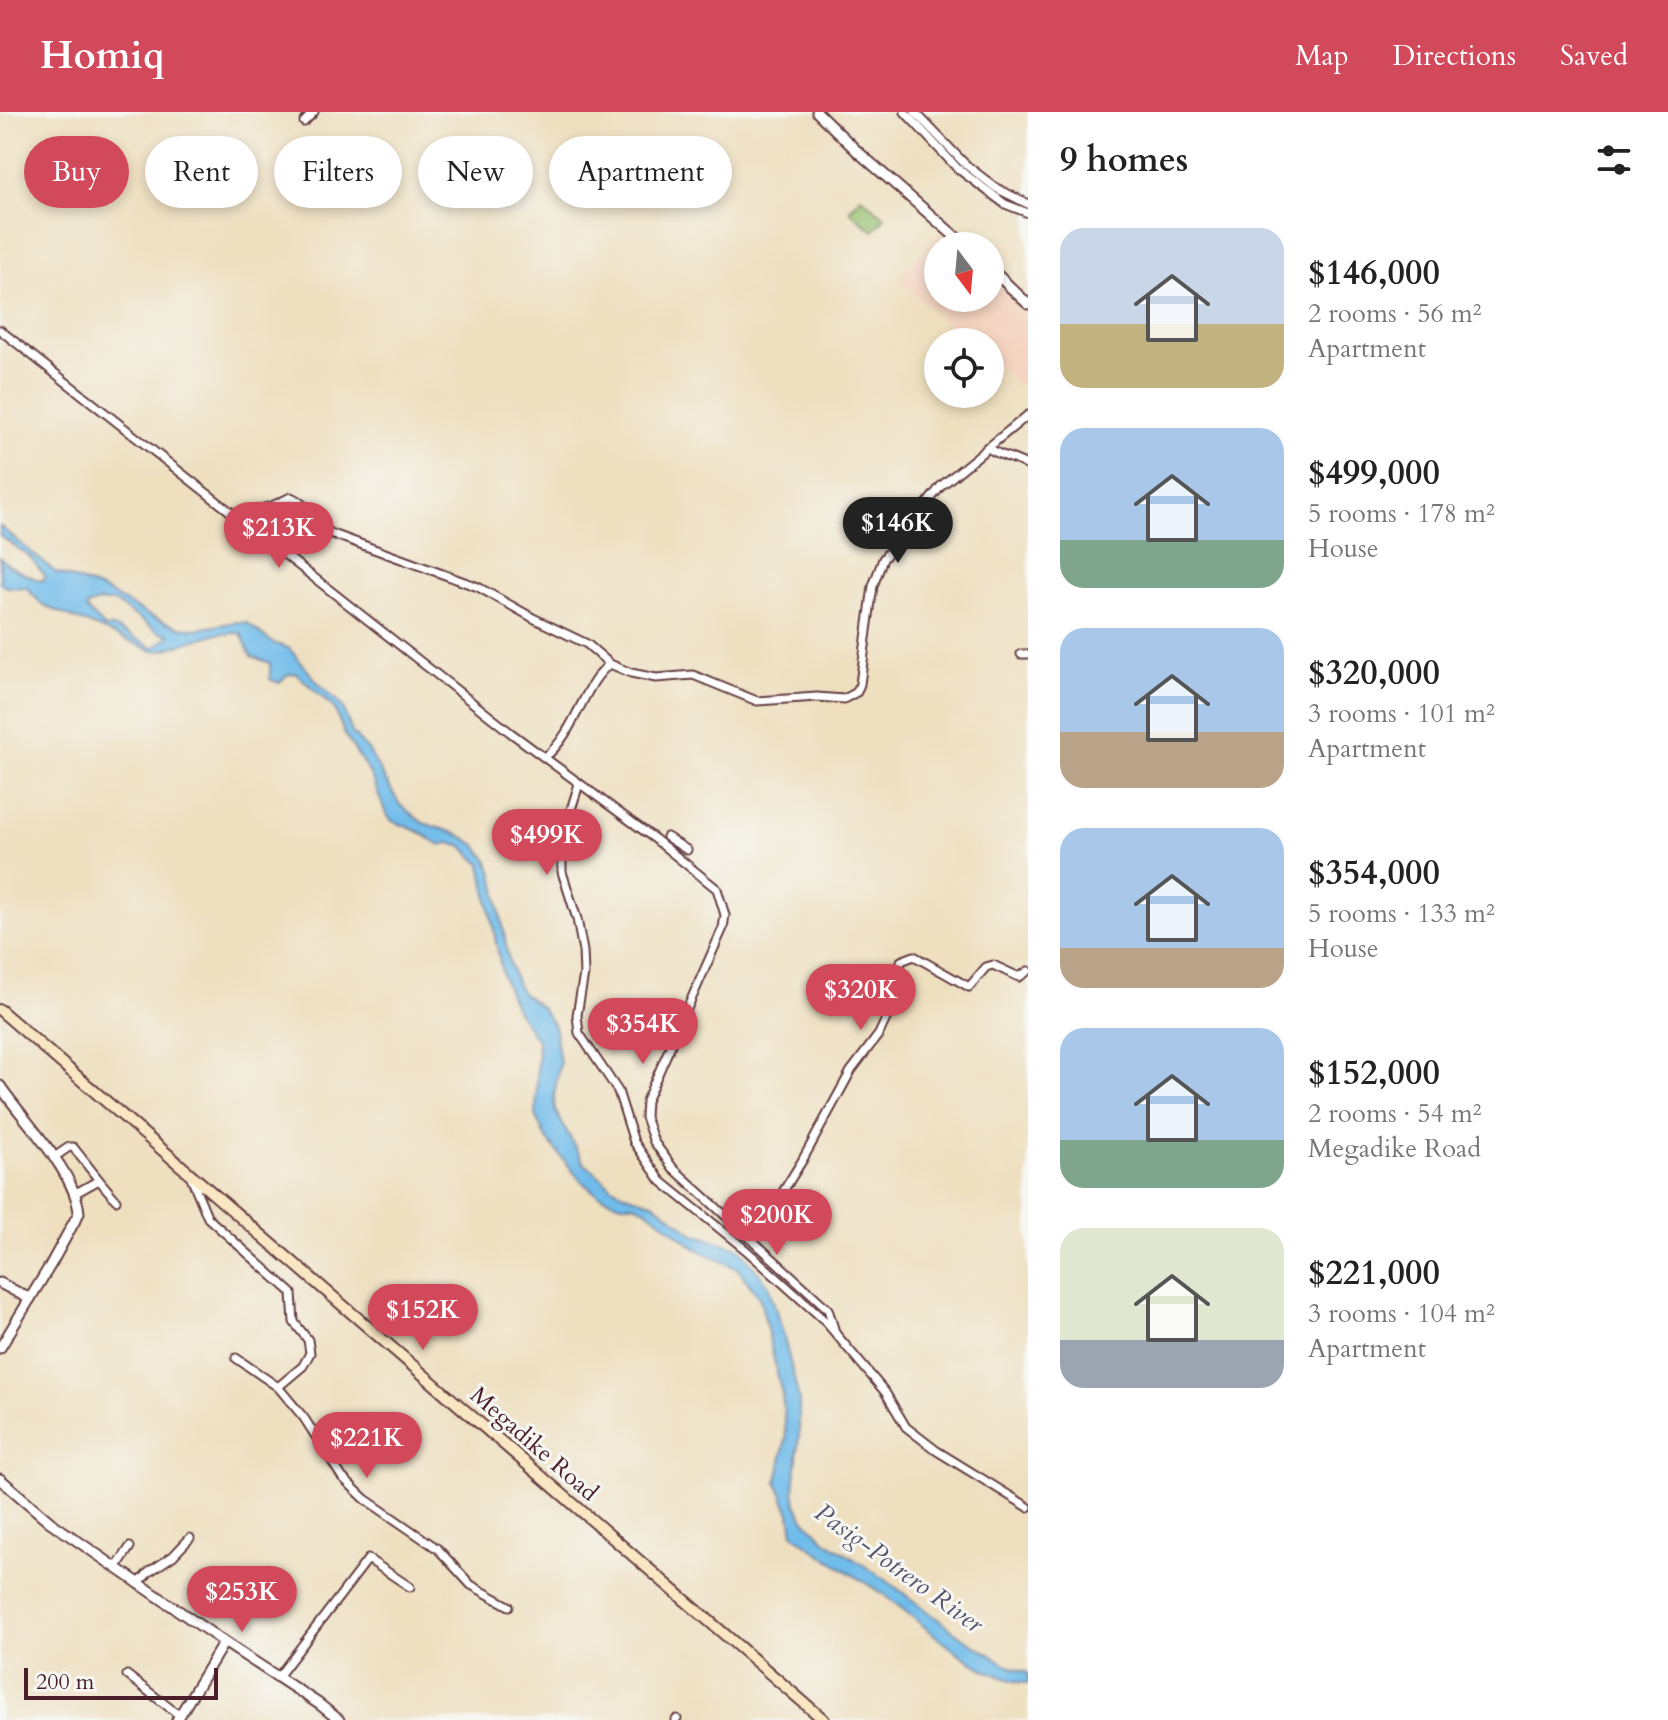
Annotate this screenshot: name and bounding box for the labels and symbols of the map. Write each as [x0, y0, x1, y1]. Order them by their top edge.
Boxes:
north arrow [924, 232, 1004, 312]
pin: $146K [842, 497, 954, 565]
pin: $213K [223, 502, 335, 570]
pin: $499K [491, 809, 603, 877]
pin: $320K [805, 964, 917, 1032]
pin: $354K [587, 998, 699, 1066]
pin: $200K [721, 1189, 833, 1257]
pin: $152K [367, 1284, 479, 1352]
street label: Megadike Road [463, 1379, 605, 1509]
pin: $221K [311, 1412, 423, 1480]
water label: Pasig-Potrero River [808, 1495, 991, 1642]
pin: $253K [186, 1566, 298, 1634]
scale bar [24, 1664, 218, 1700]

